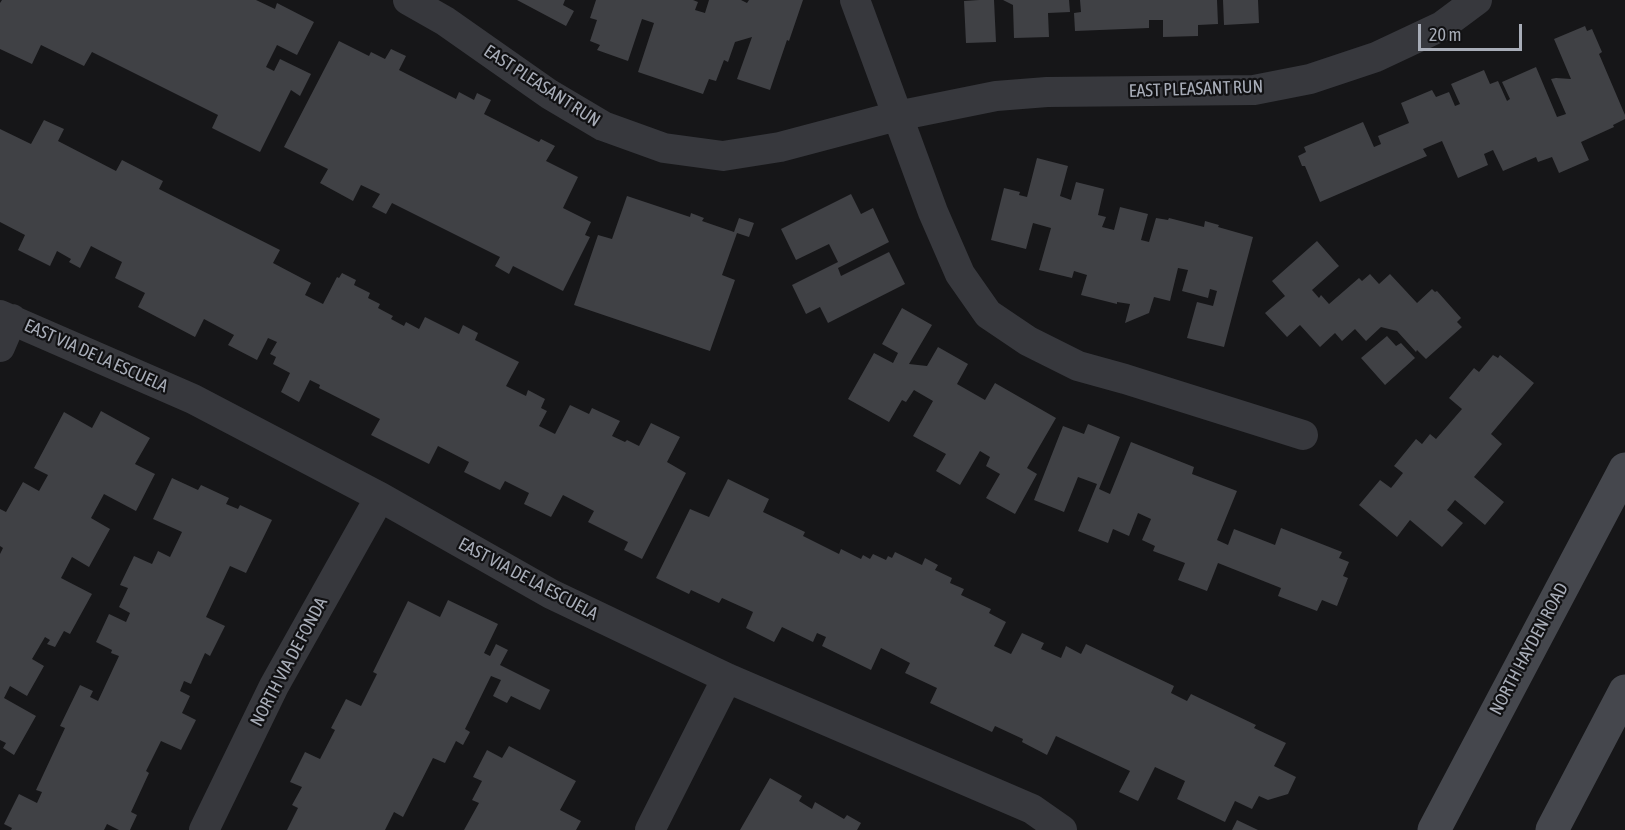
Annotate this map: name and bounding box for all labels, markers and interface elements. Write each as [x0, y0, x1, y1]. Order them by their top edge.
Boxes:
scale bar [1421, 12, 1524, 50]
text: 20 m [1429, 24, 1461, 45]
street label: EAST PLEASANT RUN [480, 40, 604, 132]
street label: EAST PLEASANT RUN [1129, 76, 1263, 102]
street label: EAST VIA DE LA ESCUELA [21, 315, 171, 397]
street label: EAST VIA DE LA ESCUELA [455, 533, 601, 625]
street label: NORTH HAYDEN ROAD [1485, 579, 1573, 719]
street label: NORTH VIA DE FONDA [246, 594, 332, 730]

